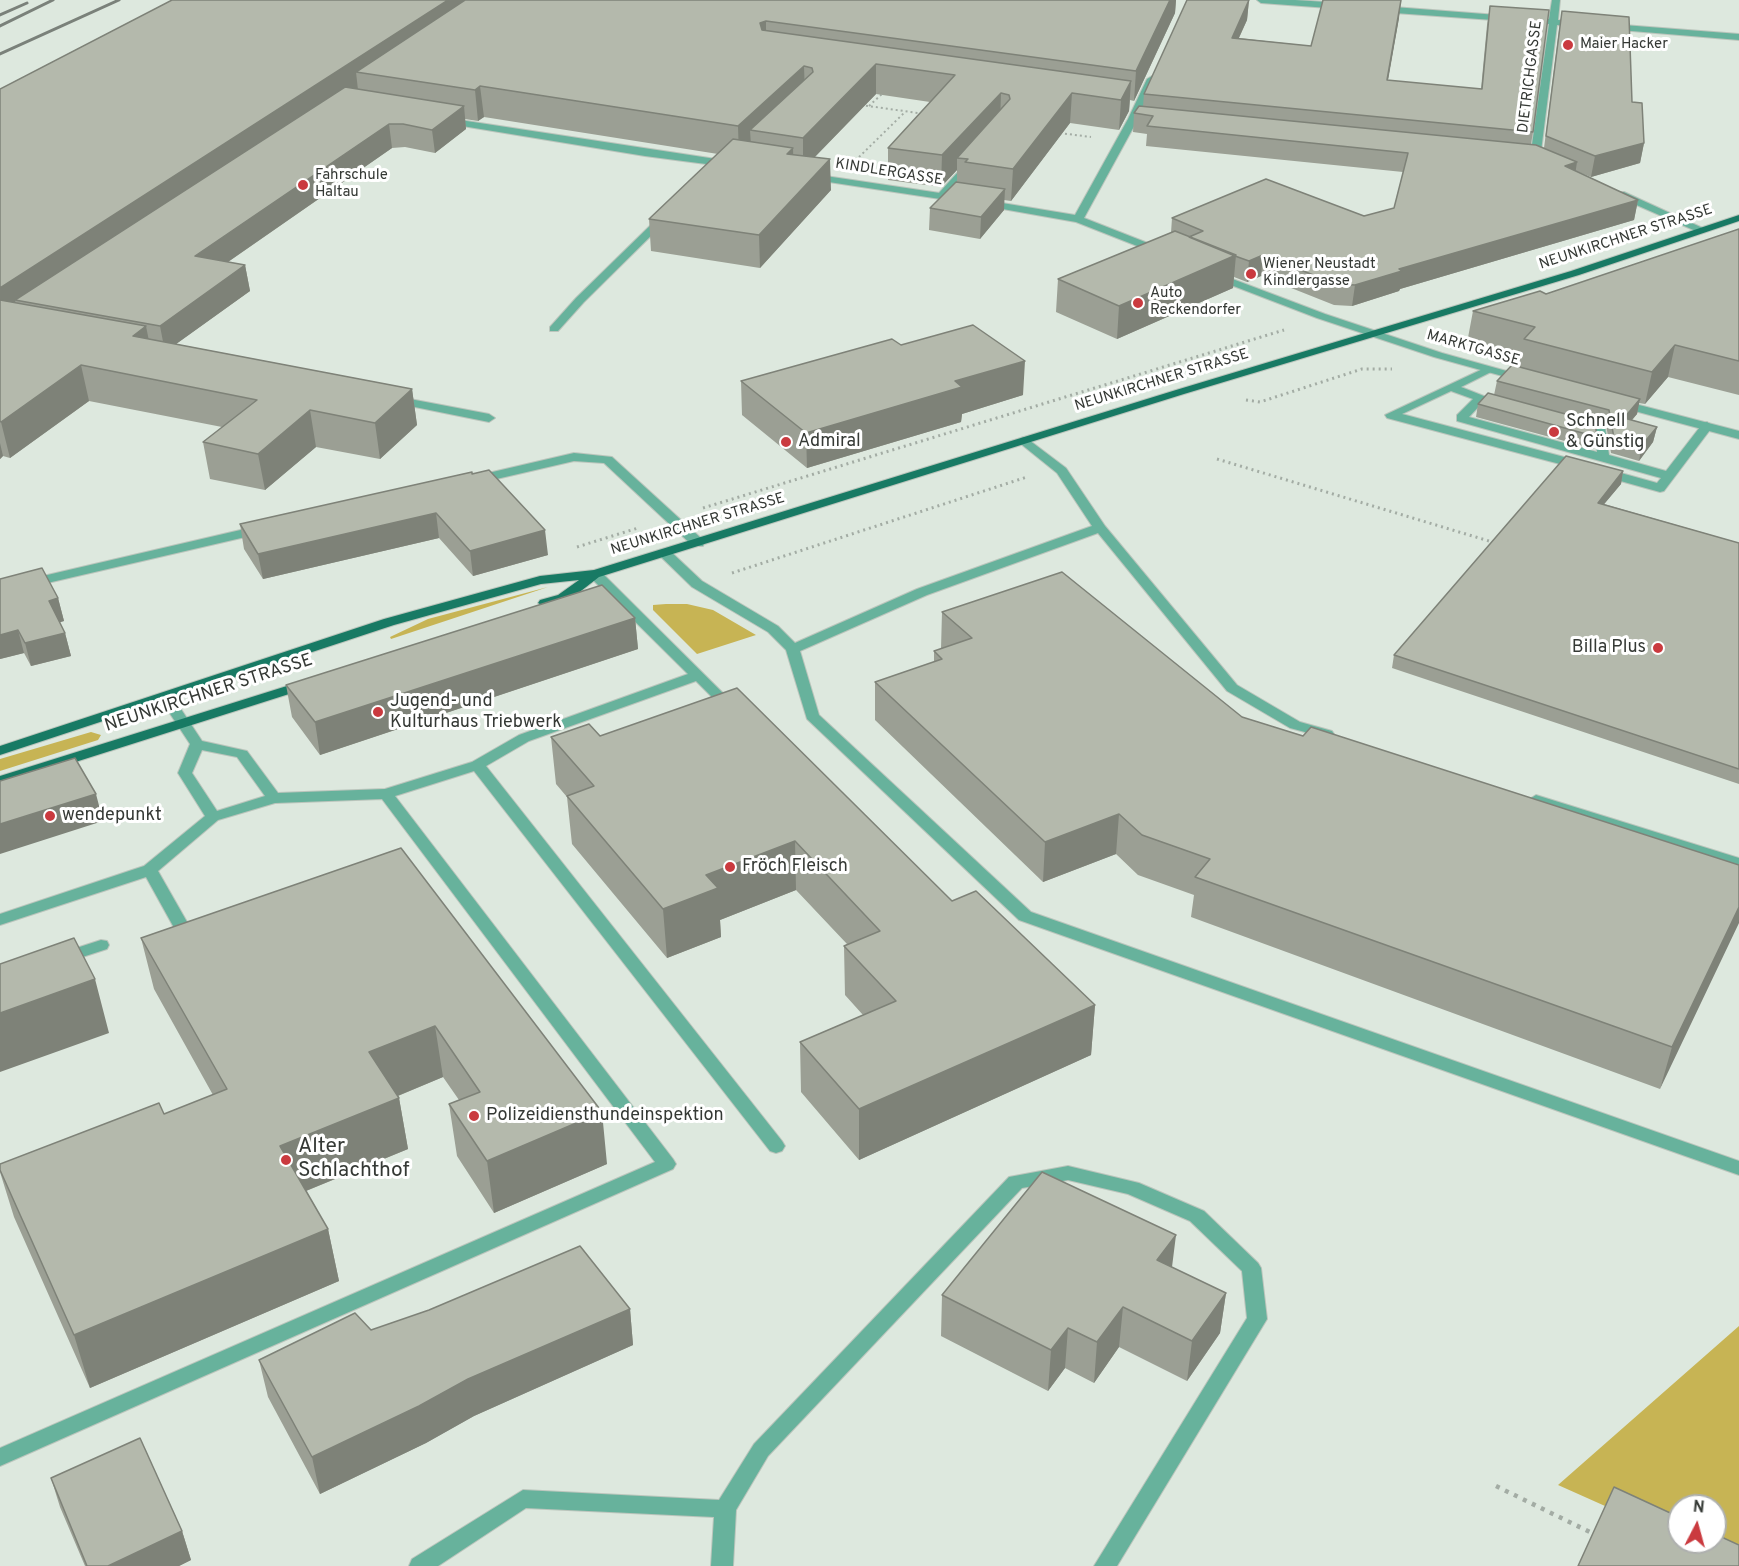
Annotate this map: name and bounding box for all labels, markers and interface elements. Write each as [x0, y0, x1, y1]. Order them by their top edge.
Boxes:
street label: DIETRICHGASSE [1515, 20, 1547, 134]
place label: Maier Hacker [1580, 36, 1668, 54]
marker: Maier Hacker [1561, 38, 1575, 52]
street label: KINDLERGASSE [834, 156, 944, 190]
place label: Fahrschule Haltau [315, 167, 388, 202]
marker: Fahrschule Haltau [296, 178, 310, 192]
street label: NEUNKIRCHNER STRASSE [1537, 201, 1715, 275]
place label: Wiener Neustadt Kindlergasse [1263, 256, 1376, 291]
marker: Wiener Neustadt Kindlergasse [1244, 267, 1258, 281]
place label: Auto Reckendorfer [1150, 285, 1241, 320]
marker: Auto Reckendorfer [1131, 296, 1145, 310]
street label: MARKTGASSE [1424, 327, 1522, 371]
street label: NEUNKIRCHNER STRASSE [1073, 346, 1251, 416]
place label: Schnell & Günstig [1566, 411, 1644, 454]
marker: Schnell & Günstig [1547, 425, 1561, 439]
place label: Admiral [798, 431, 861, 453]
marker: Admiral [779, 435, 793, 449]
street label: NEUNKIRCHNER STRASSE [609, 490, 787, 560]
place label: Billa Plus [1572, 637, 1646, 659]
marker: Billa Plus [1651, 641, 1665, 655]
street label: NEUNKIRCHNER STRASSE [102, 650, 316, 738]
place label: Jugend- und Kulturhaus Triebwerk [390, 691, 562, 734]
marker: Jugend- und Kulturhaus Triebwerk [371, 705, 385, 719]
place label: wendepunkt [62, 805, 162, 827]
marker: wendepunkt [43, 809, 57, 823]
place label: Fröch Fleisch [742, 856, 848, 878]
marker: Fröch Fleisch [723, 860, 737, 874]
place label: Polizeidiensthundeinspektion [486, 1105, 724, 1127]
marker: Polizeidiensthundeinspektion [467, 1109, 481, 1123]
place label: Alter Schlachthof [298, 1135, 410, 1185]
marker: Alter Schlachthof [279, 1153, 293, 1167]
north arrow [1667, 1494, 1727, 1554]
text: N [1692, 1498, 1705, 1519]

